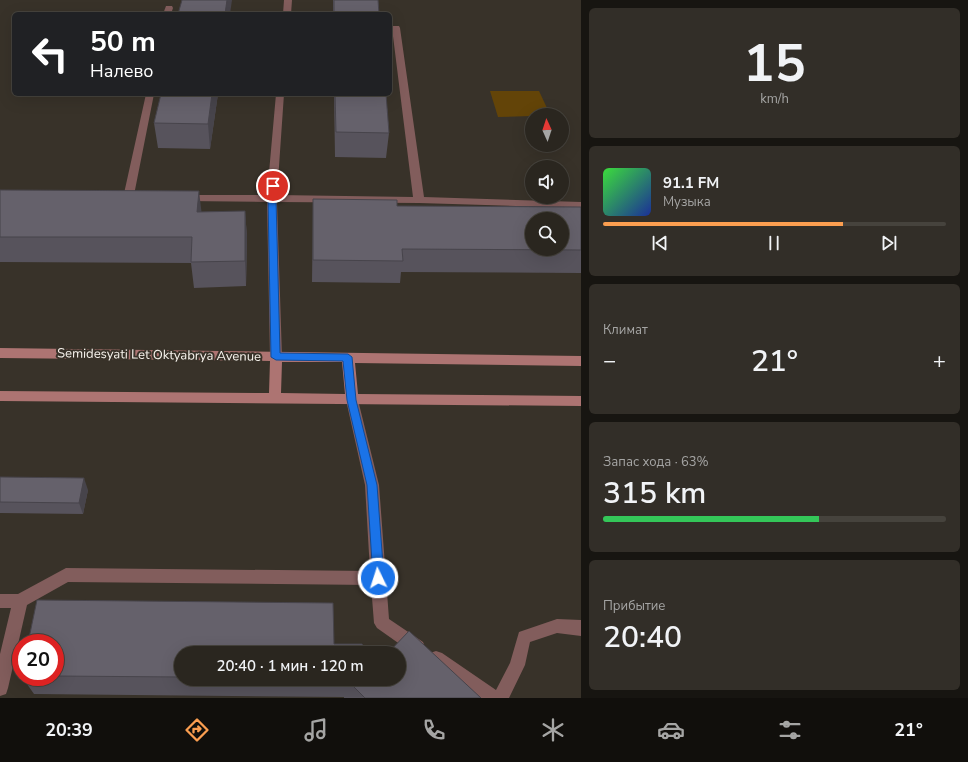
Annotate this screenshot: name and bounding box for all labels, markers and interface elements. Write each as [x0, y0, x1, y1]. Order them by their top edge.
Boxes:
text: 50 m [90, 23, 156, 61]
icon: left [24, 28, 76, 80]
text: 15 [743, 28, 806, 99]
text: Налево [90, 59, 154, 83]
text: km/h [760, 90, 789, 108]
north arrow [525, 108, 569, 152]
map controls [525, 108, 569, 256]
button: sound [525, 160, 569, 204]
pin [256, 169, 290, 203]
text: 91.1 FM [663, 173, 719, 193]
icon: arrive [262, 175, 284, 197]
text: Музыка [663, 193, 711, 211]
button: search [525, 212, 569, 256]
icon: previous [649, 232, 671, 254]
icon: pause [763, 232, 785, 254]
icon: next [878, 232, 900, 254]
text: Климат [603, 321, 648, 339]
text: 21° [751, 341, 798, 382]
street label: Semidesyati Let Oktyabrya Avenue [57, 344, 261, 366]
text: − [603, 346, 616, 376]
text: + [933, 346, 946, 376]
text: Запас хода · 63% [603, 453, 709, 471]
text: 315 km [603, 473, 706, 514]
position arrow [357, 557, 399, 599]
text: Прибытие [603, 597, 665, 615]
text: 20:40 [603, 617, 682, 658]
speed limit sign: 20 [12, 634, 64, 686]
text: 20:40 · 1 мин · 120 m [216, 656, 364, 676]
icon: directions [183, 716, 211, 744]
icon: music [302, 716, 330, 744]
icon: phone [420, 716, 448, 744]
icon: climate [539, 716, 567, 744]
icon: car [657, 716, 685, 744]
icon: filters [776, 716, 804, 744]
text: 20:39 [45, 718, 93, 742]
text: 21° [894, 718, 923, 742]

